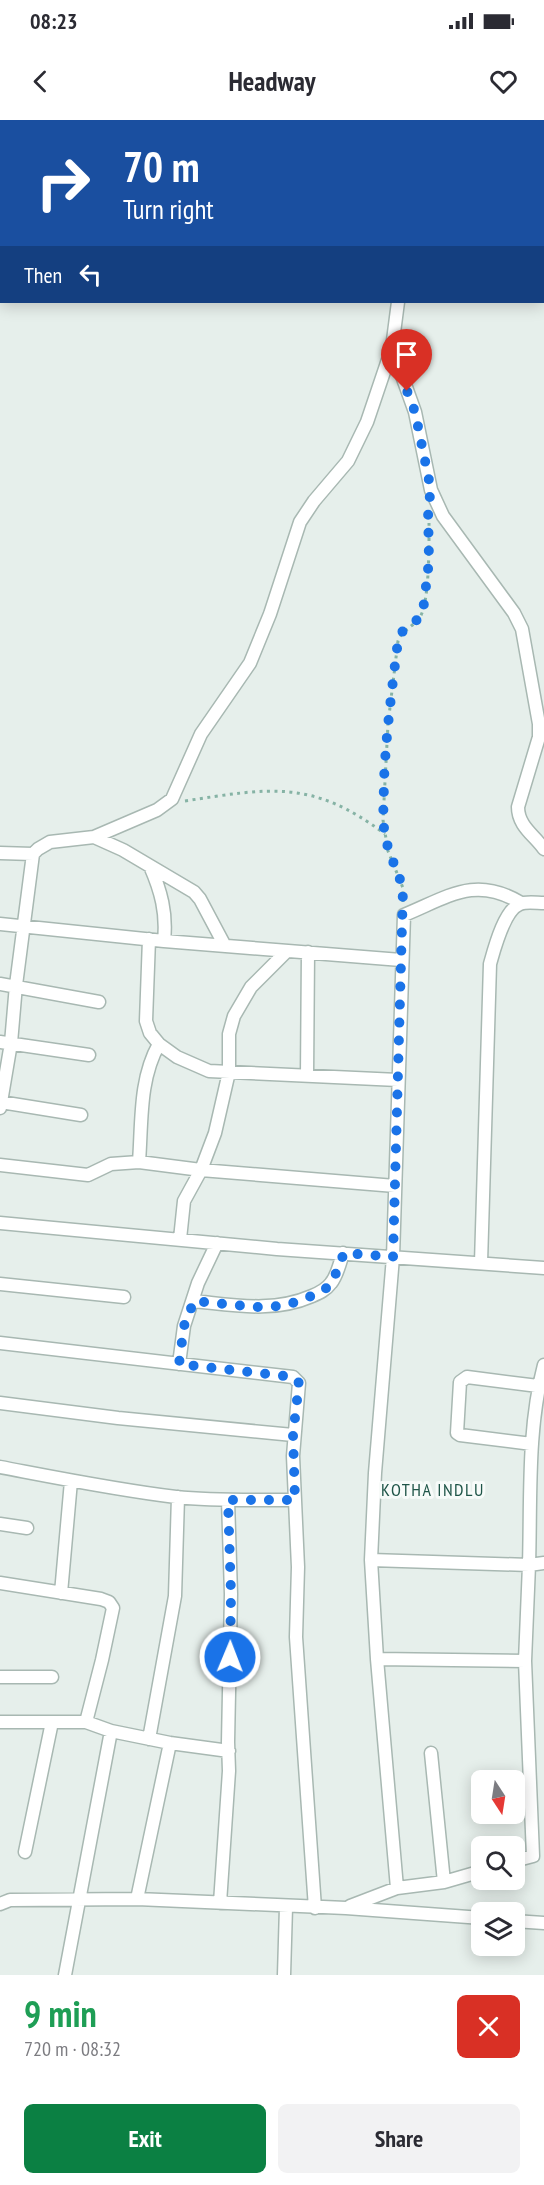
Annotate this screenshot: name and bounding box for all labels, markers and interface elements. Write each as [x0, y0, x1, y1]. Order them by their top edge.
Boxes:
text: 08:23 [30, 7, 78, 35]
text: Headway [228, 64, 316, 98]
icon: back [24, 65, 57, 98]
icon: heart [487, 65, 520, 98]
text: 70 m [123, 139, 200, 194]
icon: right [24, 144, 102, 222]
text: Turn right [123, 192, 214, 226]
icon: left [74, 258, 107, 291]
text: Then [24, 261, 62, 289]
pin [381, 329, 432, 391]
icon: arrive [390, 338, 423, 371]
district label: KOTHA INDLU [381, 1478, 485, 1501]
position arrow [198, 1625, 262, 1689]
north arrow [471, 1770, 525, 1824]
map controls [471, 1770, 525, 1956]
button: search [471, 1836, 525, 1890]
button: layers [471, 1902, 525, 1956]
text: 9 min [24, 1990, 97, 2037]
button: close [457, 1995, 520, 2058]
text: 720 m · 08:32 [24, 2036, 121, 2062]
button: Exit [24, 2104, 266, 2173]
button: Share [278, 2104, 520, 2173]

